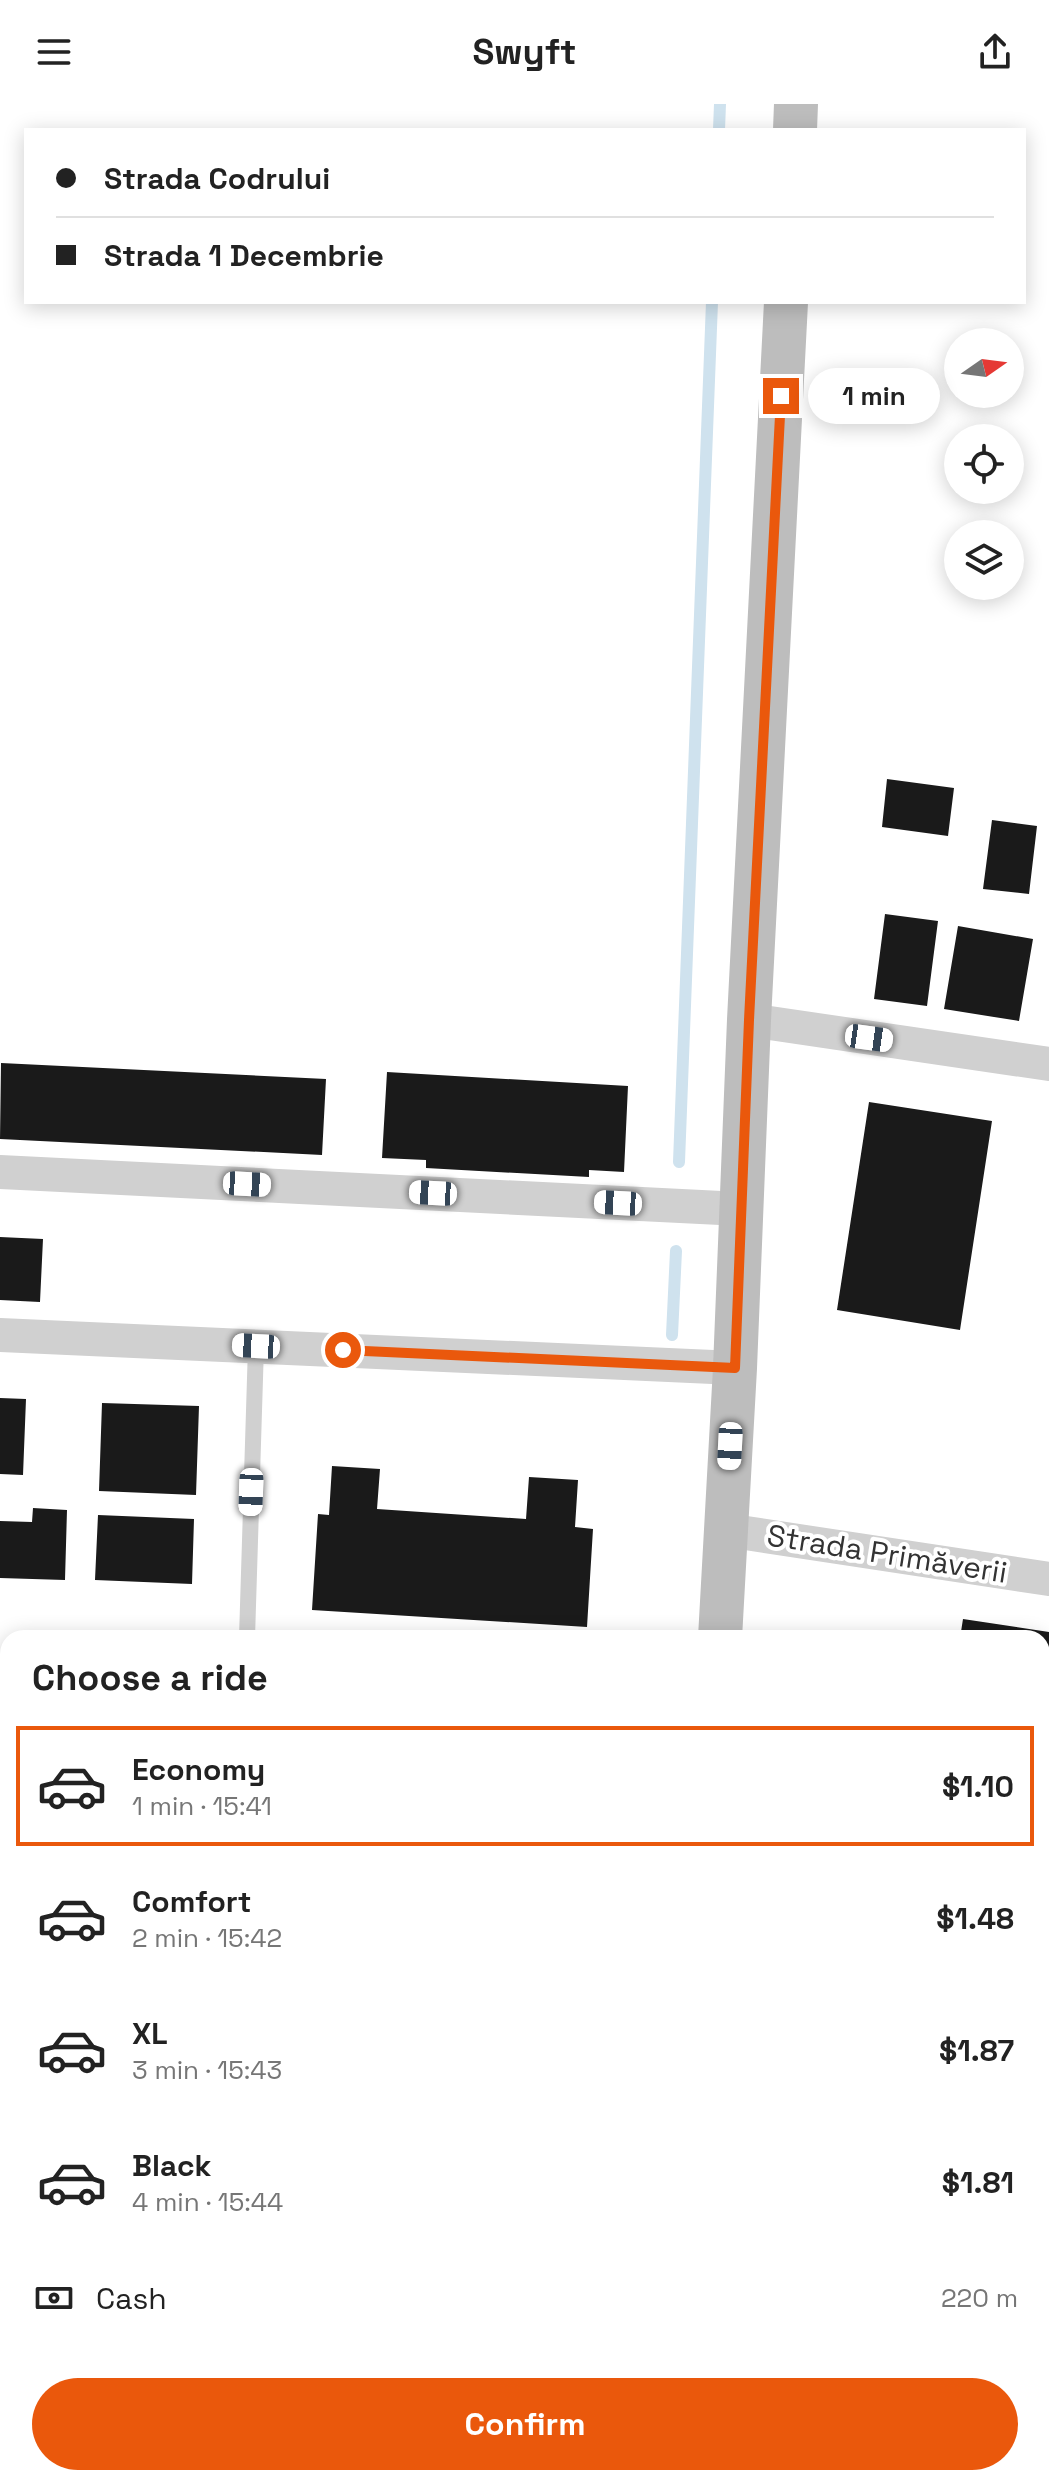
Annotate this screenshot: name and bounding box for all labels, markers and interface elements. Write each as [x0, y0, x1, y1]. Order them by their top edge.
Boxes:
text: Swyft [473, 29, 576, 75]
icon: menu [32, 30, 76, 74]
icon: share [973, 30, 1017, 74]
text: Strada Codrului [104, 159, 330, 198]
text: Strada 1 Decembrie [104, 236, 384, 275]
north arrow [944, 328, 1024, 408]
map controls [944, 328, 1024, 600]
callout: 1 min [809, 368, 941, 424]
route end [763, 378, 799, 414]
text: 1 min [842, 379, 906, 413]
button: locate [944, 424, 1024, 504]
button: layers [944, 520, 1024, 600]
car [844, 1023, 894, 1053]
car [222, 1171, 272, 1197]
car [408, 1180, 458, 1206]
car [593, 1190, 643, 1216]
route start [325, 1332, 361, 1368]
car [231, 1333, 281, 1359]
car [717, 1421, 743, 1471]
car [238, 1468, 264, 1516]
street label: Strada Primăverii [764, 1515, 1010, 1592]
text: Choose a ride [32, 1655, 268, 1701]
icon: car [36, 1750, 108, 1822]
text: Economy [132, 1750, 265, 1789]
text: $1.10 [942, 1767, 1014, 1806]
text: 1 min · 15:41 [132, 1789, 272, 1823]
icon: car [36, 1882, 108, 1954]
text: Comfort [132, 1882, 251, 1921]
text: $1.48 [936, 1899, 1014, 1938]
text: 2 min · 15:42 [132, 1921, 282, 1955]
icon: car [36, 2014, 108, 2086]
text: XL [132, 2014, 168, 2053]
text: $1.87 [939, 2031, 1014, 2070]
text: 3 min · 15:43 [132, 2053, 282, 2087]
icon: car [36, 2146, 108, 2218]
text: Black [132, 2146, 211, 2185]
text: $1.81 [942, 2163, 1014, 2202]
text: 4 min · 15:44 [132, 2185, 283, 2219]
icon: cash [32, 2276, 76, 2320]
text: Cash [96, 2279, 167, 2318]
text: 220 m [941, 2281, 1018, 2315]
button: Confirm [32, 2378, 1018, 2470]

